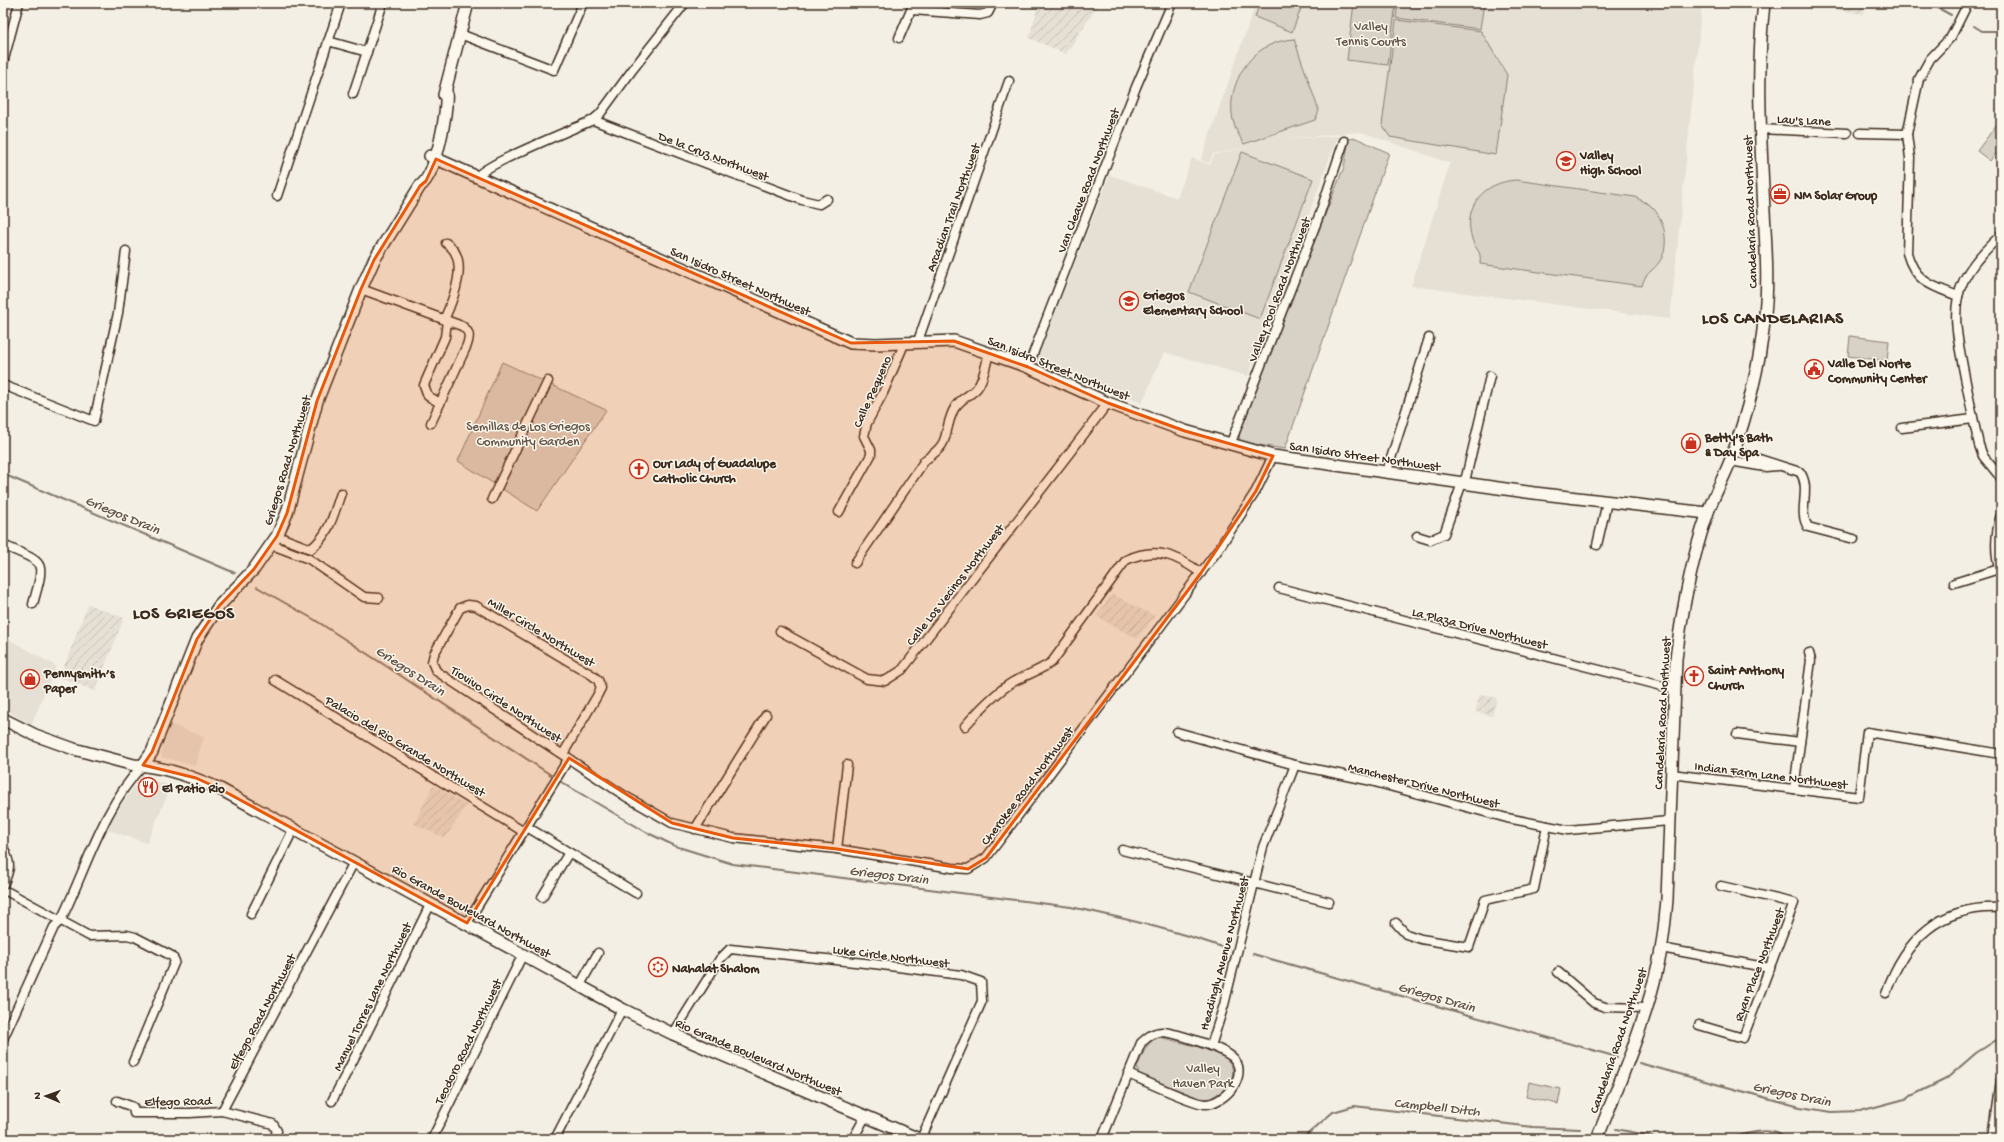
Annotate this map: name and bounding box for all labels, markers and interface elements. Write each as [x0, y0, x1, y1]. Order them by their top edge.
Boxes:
park label: Valley Tennis Courts [1335, 20, 1407, 50]
street label: Van Cleave Road Northwest [1054, 105, 1124, 256]
street label: Lau's Lane [1776, 113, 1832, 130]
street label: De la Cruz Northwest [655, 129, 772, 186]
street label: Candelaria Road Northwest [1741, 133, 1762, 289]
street label: Arcadian Trail Northwest [924, 140, 985, 274]
place label: Valley High School [1579, 149, 1642, 179]
school or university icon: Valley High School [1555, 150, 1577, 172]
office icon: NM Solar Group [1769, 183, 1791, 205]
place label: NM Solar Group [1794, 189, 1878, 205]
street label: Valley Pool Road Northwest [1245, 214, 1315, 365]
street label: San Isidro Street Northwest [667, 245, 814, 321]
place label: Griegos Elementary School [1143, 289, 1243, 319]
school or university icon: Griegos Elementary School [1118, 290, 1140, 312]
district label: LOS CANDELARIAS [1702, 310, 1844, 330]
street label: San Isidro Street Northwest [985, 334, 1133, 405]
street label: Calle Pequeno [851, 353, 896, 430]
place label: Valle Del Norte Community Center [1827, 357, 1928, 387]
public building icon: Valle Del Norte Community Center [1803, 358, 1825, 380]
street label: Griegos Road Northwest [262, 392, 316, 527]
park label: Semillas de Los Griegos Community Garden [466, 420, 591, 450]
place label: Betty's Bath & Day Spa [1704, 431, 1773, 462]
shop icon: Betty's Bath & Day Spa [1680, 432, 1702, 454]
street label: San Isidro Street Northwest [1288, 439, 1443, 476]
place label: Our Lady of Guadalupe Catholic Church [652, 456, 777, 487]
church icon: Our Lady of Guadalupe Catholic Church [628, 458, 650, 480]
water label: Griegos Drain [82, 493, 162, 540]
street label: Calle Los Vecinos Northwest [904, 520, 1009, 649]
street label: Miller Circle Northwest [484, 595, 599, 672]
district label: LOS GRIEGOS [133, 605, 235, 625]
street label: La Plaza Drive Northwest [1410, 605, 1550, 654]
street label: Candelaria Road Northwest [1652, 635, 1675, 790]
water label: Griegos Drain [372, 643, 448, 701]
street label: Tiovivo Circle Northwest [447, 663, 565, 747]
place label: Saint Anthony Church [1707, 664, 1785, 694]
church icon: Saint Anthony Church [1683, 665, 1705, 687]
place label: Pennysmith’s Paper [43, 667, 116, 698]
shop icon: Pennysmith’s Paper [19, 668, 41, 690]
street label: Palacio del Rio Grande Northwest [321, 693, 489, 802]
street label: Cherokee Road Northwest [978, 723, 1079, 849]
street label: Manchester Drive Northwest [1346, 760, 1502, 813]
street label: Indian Farm Lane Northwest [1693, 760, 1850, 794]
restaurant icon: El Patio Rio [137, 776, 159, 798]
place label: El Patio Rio [162, 782, 225, 797]
street label: Rio Grande Boulevard Northwest [389, 862, 554, 963]
water label: Griegos Drain [848, 863, 929, 890]
street label: Headingly Avenue Northwest [1198, 873, 1254, 1032]
street label: Ryan Place Northwest [1732, 905, 1789, 1024]
street label: Manuel Torres Lane Northwest [331, 919, 417, 1074]
street label: Luke Circle Northwest [832, 943, 951, 972]
street label: Elfego Road Northwest [226, 950, 301, 1073]
synagogue icon: Nahalat Shalom [647, 956, 669, 978]
place label: Nahalat Shalom [672, 962, 760, 977]
street label: Candelaria Road Northwest [1587, 964, 1652, 1116]
street label: Teodoro Road Northwest [432, 975, 507, 1108]
water label: Griegos Drain [1396, 979, 1477, 1018]
street label: Rio Grande Boulevard Northwest [673, 1016, 845, 1101]
park label: Valley Haven Park [1172, 1062, 1235, 1092]
north arrow [26, 1076, 66, 1116]
water label: Griegos Drain [1751, 1079, 1832, 1112]
text: N [32, 1092, 44, 1100]
street label: Elfego Road [144, 1094, 213, 1111]
water label: Campbell Ditch [1393, 1096, 1481, 1122]

